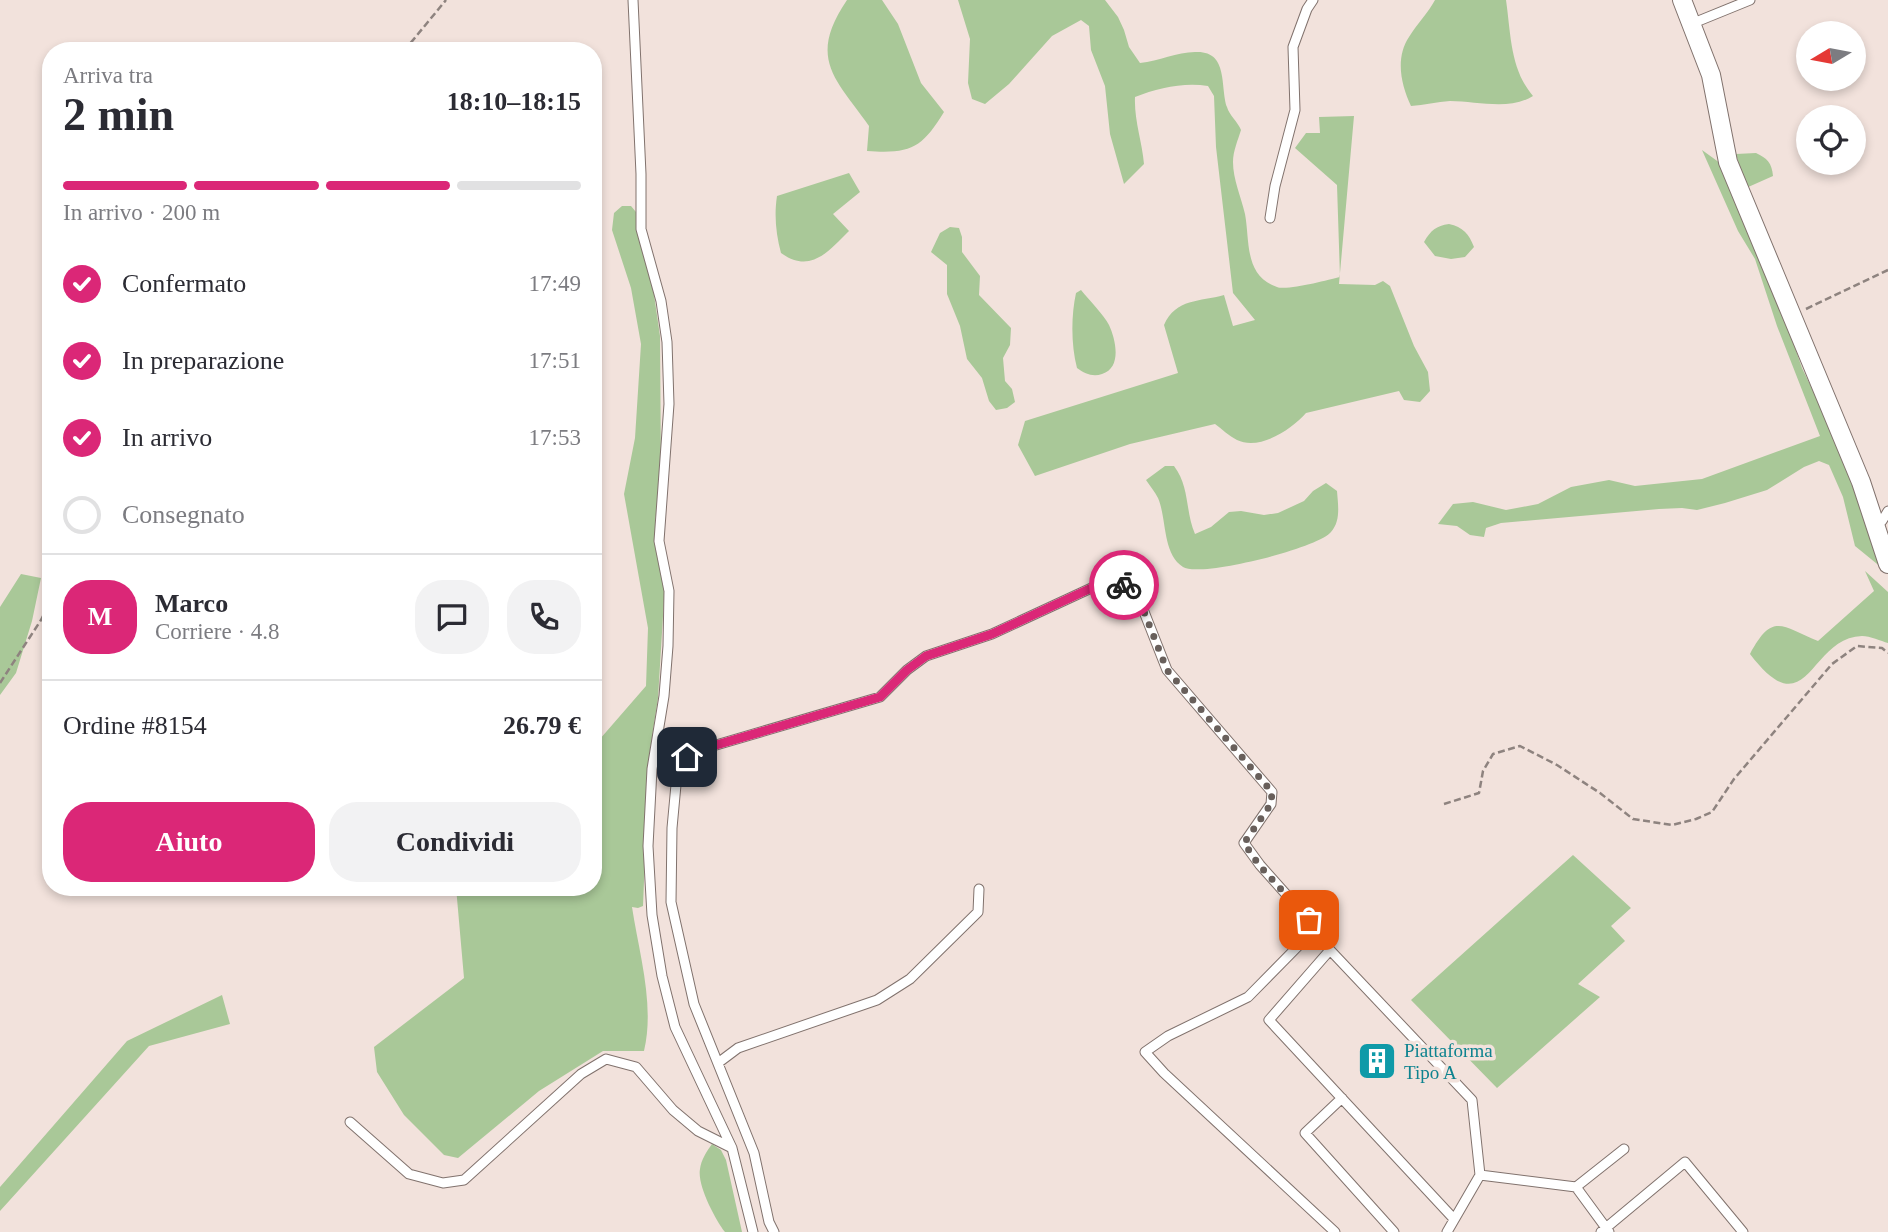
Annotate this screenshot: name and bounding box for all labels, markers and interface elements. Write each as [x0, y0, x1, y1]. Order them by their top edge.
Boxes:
north arrow [1796, 21, 1866, 91]
map controls [1796, 21, 1866, 175]
text: Arriva tra [63, 63, 153, 88]
text: 18:10–18:15 [447, 87, 581, 116]
text: 2 min [63, 89, 174, 140]
button: locate [1796, 105, 1866, 175]
text: In arrivo · 200 m [63, 200, 220, 225]
icon: check [63, 265, 101, 303]
text: Confermato [122, 269, 246, 298]
text: 17:49 [529, 271, 581, 296]
icon: check [63, 342, 101, 380]
text: In preparazione [122, 346, 284, 375]
text: 17:51 [529, 348, 581, 373]
icon: check [63, 419, 101, 457]
text: In arrivo [122, 423, 212, 452]
text: 17:53 [529, 425, 581, 450]
text: Consegnato [122, 500, 245, 529]
courier [1089, 550, 1159, 620]
icon: bike [1105, 566, 1143, 604]
button: chat [415, 580, 489, 654]
button: phone [507, 580, 581, 654]
text: Marco [155, 589, 228, 618]
text: M [88, 602, 112, 631]
text: Corriere · 4.8 [155, 619, 280, 644]
text: Ordine #8154 [63, 711, 207, 740]
text: 26.79 € [503, 711, 581, 740]
pin [657, 727, 717, 787]
icon: home [668, 738, 706, 776]
button: Aiuto [63, 802, 315, 882]
button: Condividi [329, 802, 581, 882]
pin [1279, 890, 1339, 950]
icon: bag [1290, 901, 1328, 939]
building icon: Piattaforma Tipo A [1356, 1040, 1398, 1082]
place label: Piattaforma Tipo A [1404, 1040, 1493, 1083]

